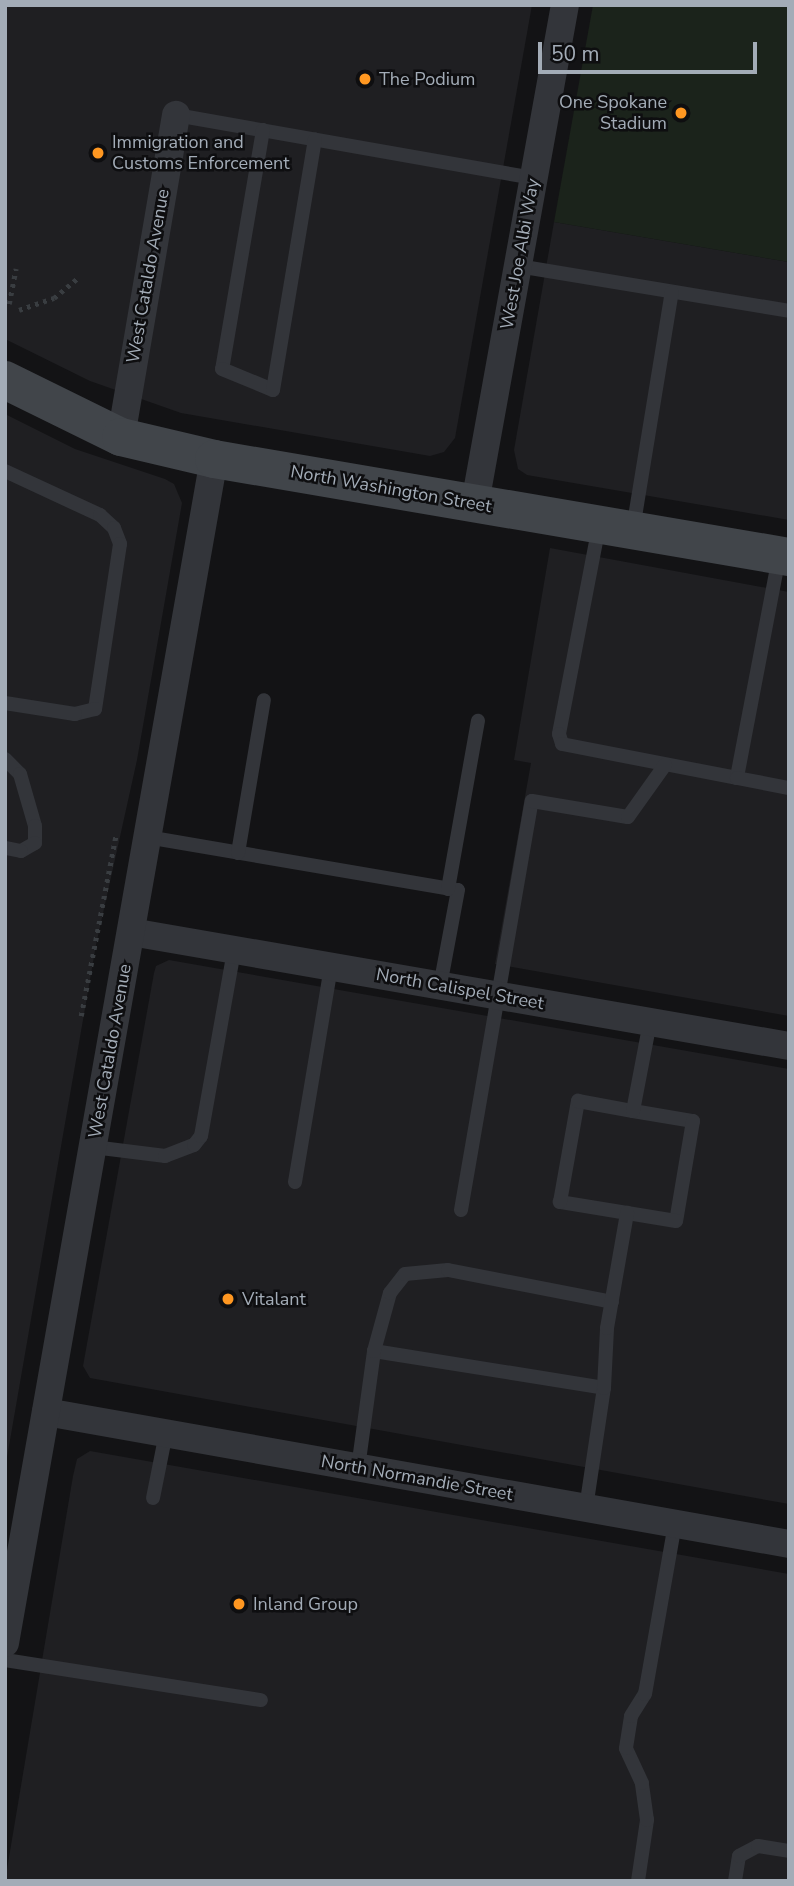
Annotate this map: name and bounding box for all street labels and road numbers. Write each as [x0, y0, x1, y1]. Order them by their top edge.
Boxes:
street label: West Joe Albi Way [496, 177, 544, 331]
street label: West Cataldo Avenue [122, 187, 174, 365]
street label: North Washington Street [289, 461, 493, 517]
street label: West Cataldo Avenue [84, 962, 136, 1140]
street label: North Calispel Street [374, 964, 546, 1014]
street label: North Normandie Street [319, 1450, 515, 1506]

